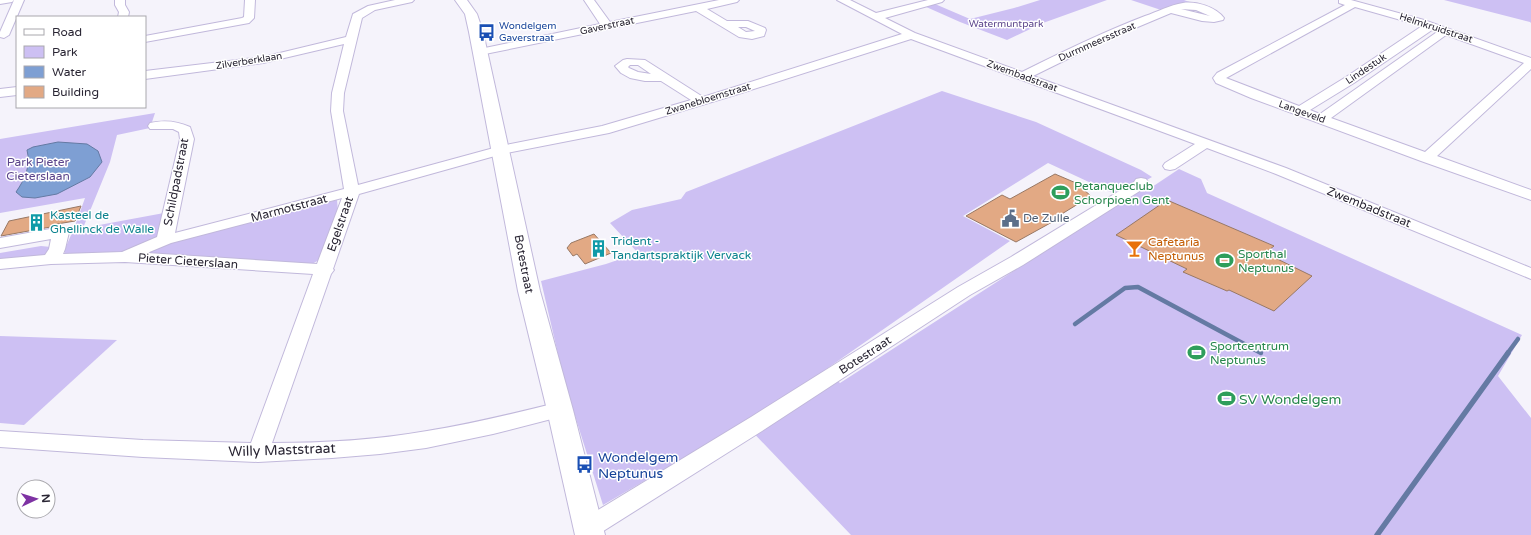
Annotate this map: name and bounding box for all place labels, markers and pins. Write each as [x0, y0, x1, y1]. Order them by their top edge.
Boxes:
place label: Wondelgem Gaverstraat [499, 20, 556, 44]
bus stop icon: Wondelgem Gaverstraat [476, 22, 496, 42]
place label: Petanqueclub Schorpioen Gent [1074, 179, 1170, 207]
sports icon: Petanqueclub Schorpioen Gent [1051, 183, 1071, 203]
place label: Kasteel de Ghellinck de Walle [50, 208, 154, 236]
public building icon: De Zulle [1000, 208, 1020, 228]
place label: De Zulle [1023, 211, 1070, 225]
building icon: Kasteel de Ghellinck de Walle [27, 212, 47, 232]
place label: Trident - Tandartspraktijk Vervack [611, 234, 752, 262]
place label: Cafetaria Neptunus [1148, 235, 1204, 263]
building icon: Trident - Tandartspraktijk Vervack [588, 238, 608, 258]
bar icon: Cafetaria Neptunus [1125, 239, 1145, 259]
place label: Sporthal Neptunus [1238, 247, 1294, 275]
sports icon: Sporthal Neptunus [1215, 251, 1235, 271]
place label: Sportcentrum Neptunus [1210, 339, 1289, 367]
sports icon: Sportcentrum Neptunus [1187, 343, 1207, 363]
sports icon: SV Wondelgem [1216, 389, 1236, 409]
place label: SV Wondelgem [1239, 391, 1341, 408]
place label: Wondelgem Neptunus [598, 449, 678, 482]
bus stop icon: Wondelgem Neptunus [575, 455, 595, 475]

